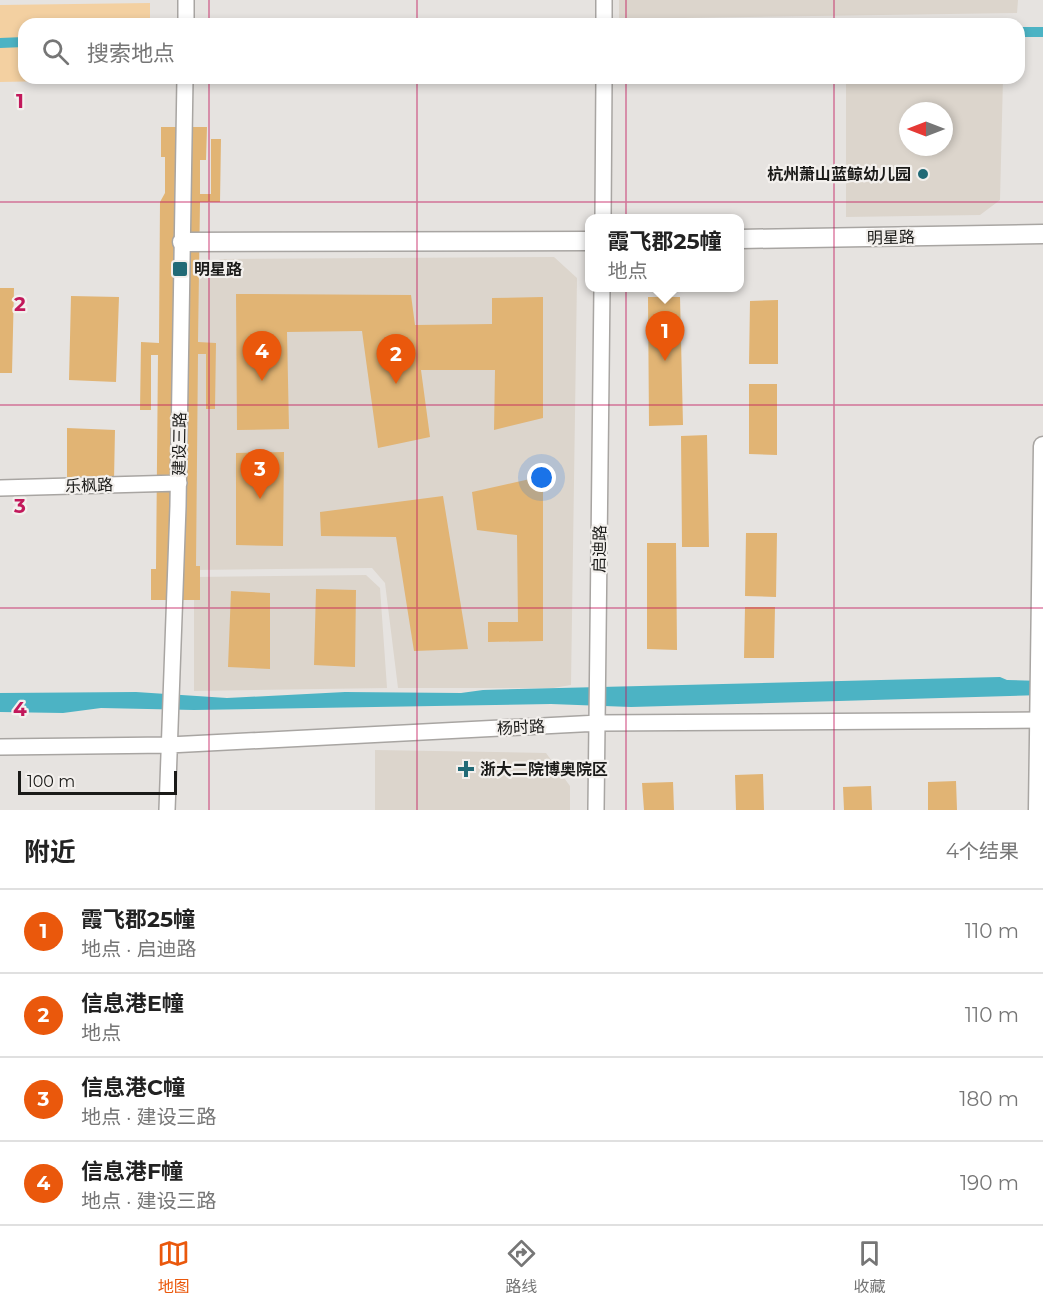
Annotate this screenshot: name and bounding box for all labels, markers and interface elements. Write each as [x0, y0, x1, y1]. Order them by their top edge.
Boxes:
search box [18, 18, 1025, 84]
icon: search [39, 35, 72, 68]
text: 搜索地点 [87, 40, 175, 67]
text: 1 [16, 89, 24, 113]
north arrow [899, 102, 953, 156]
place label: 杭州萧山蓝鲸幼儿园 [767, 165, 911, 184]
marker: 杭州萧山蓝鲸幼儿园 [916, 167, 930, 181]
popup [585, 214, 744, 292]
text: 霞飞郡25幢 [607, 228, 722, 255]
street label: 明星路 [867, 228, 915, 247]
text: 地点 [607, 259, 647, 283]
marker: 明星路 [171, 260, 189, 278]
place label: 明星路 [194, 260, 242, 279]
text: 2 [14, 292, 26, 316]
pin: 1 [646, 312, 684, 361]
pin: 4 [242, 332, 282, 381]
pin: 2 [376, 334, 416, 384]
street label: 建设三路 [169, 412, 190, 476]
pin: 3 [240, 450, 280, 499]
your location [527, 463, 556, 492]
street label: 乐枫路 [65, 475, 113, 496]
text: 3 [13, 494, 26, 518]
street label: 启迪路 [590, 525, 609, 573]
text: 4 [13, 697, 27, 721]
street label: 杨时路 [497, 717, 545, 738]
marker: 浙大二院博奥院区 [457, 760, 475, 778]
place label: 浙大二院博奥院区 [480, 760, 608, 779]
scale bar [18, 768, 177, 796]
text: 100 m [27, 772, 75, 791]
text: 附近 [24, 836, 76, 868]
text: 4个结果 [946, 839, 1019, 863]
text: 霞飞郡25幢 [81, 906, 195, 933]
text: 1 [40, 919, 47, 943]
text: 110 m [965, 919, 1019, 943]
text: 地点 · 启迪路 [81, 937, 197, 961]
text: 信息港E幢 [81, 990, 184, 1017]
text: 2 [38, 1003, 49, 1027]
text: 110 m [965, 1003, 1019, 1027]
text: 地点 [81, 1021, 121, 1045]
text: 信息港C幢 [81, 1074, 185, 1101]
text: 3 [38, 1087, 49, 1111]
text: 180 m [959, 1087, 1019, 1111]
text: 地点 · 建设三路 [81, 1105, 217, 1129]
text: 信息港F幢 [81, 1158, 183, 1185]
text: 4 [37, 1171, 50, 1195]
text: 190 m [960, 1171, 1019, 1195]
text: 地点 · 建设三路 [81, 1189, 217, 1213]
tab: 地图 [157, 1237, 190, 1297]
tab: 路线 [505, 1237, 538, 1297]
tab: 收藏 [853, 1237, 886, 1297]

